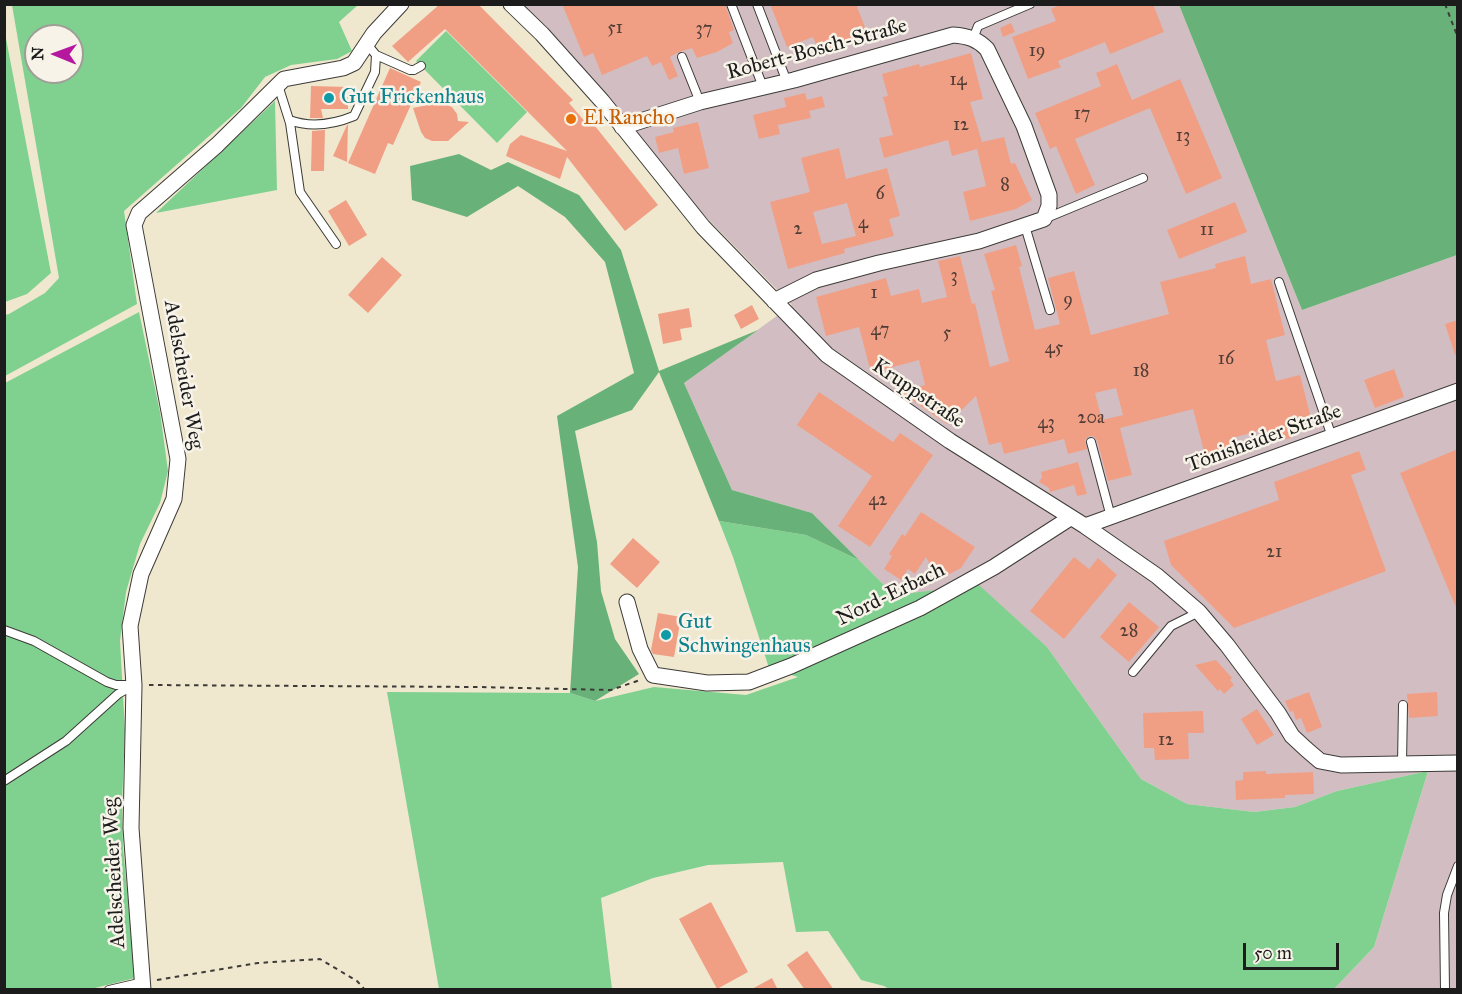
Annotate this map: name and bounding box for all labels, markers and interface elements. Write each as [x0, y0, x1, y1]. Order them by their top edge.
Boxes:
street label: Robert-Bosch-Straße [724, 14, 910, 86]
house number: 51 [607, 18, 623, 40]
house number: 37 [696, 19, 712, 41]
north arrow [24, 24, 84, 84]
house number: 19 [1029, 41, 1045, 63]
text: N [28, 47, 47, 61]
house number: 14 [949, 70, 967, 92]
place label: Gut Frickenhaus [341, 85, 484, 111]
marker: Gut Frickenhaus [322, 91, 336, 105]
house number: 17 [1074, 104, 1090, 126]
place label: El Rancho [583, 106, 674, 132]
marker: El Rancho [564, 112, 578, 126]
house number: 12 [953, 115, 969, 137]
house number: 13 [1176, 126, 1190, 148]
house number: 8 [1000, 175, 1010, 197]
house number: 6 [875, 184, 885, 206]
house number: 4 [858, 213, 868, 235]
house number: 2 [794, 219, 802, 241]
house number: 11 [1200, 220, 1214, 242]
house number: 3 [950, 266, 958, 288]
house number: 1 [870, 283, 878, 305]
house number: 9 [1063, 290, 1073, 312]
street label: Adelscheider Weg [157, 299, 209, 451]
house number: 47 [871, 320, 889, 342]
house number: 5 [943, 323, 951, 345]
house number: 45 [1045, 338, 1063, 360]
house number: 16 [1218, 349, 1234, 371]
street label: Kruppstraße [867, 354, 969, 434]
house number: 18 [1133, 361, 1149, 383]
street label: Tönisheider Straße [1183, 399, 1345, 479]
house number: 20a [1078, 408, 1104, 430]
house number: 43 [1037, 413, 1055, 435]
house number: 42 [869, 490, 887, 512]
house number: 21 [1266, 542, 1282, 564]
street label: Nord-Erbach [833, 558, 949, 632]
place label: Gut Schwingenhaus [678, 610, 811, 660]
house number: 28 [1120, 621, 1138, 643]
marker: Gut Schwingenhaus [659, 628, 673, 642]
house number: 12 [1158, 730, 1174, 752]
street label: Adelscheider Weg [98, 797, 132, 949]
scale bar [1246, 931, 1342, 969]
text: 50 m [1254, 942, 1292, 964]

